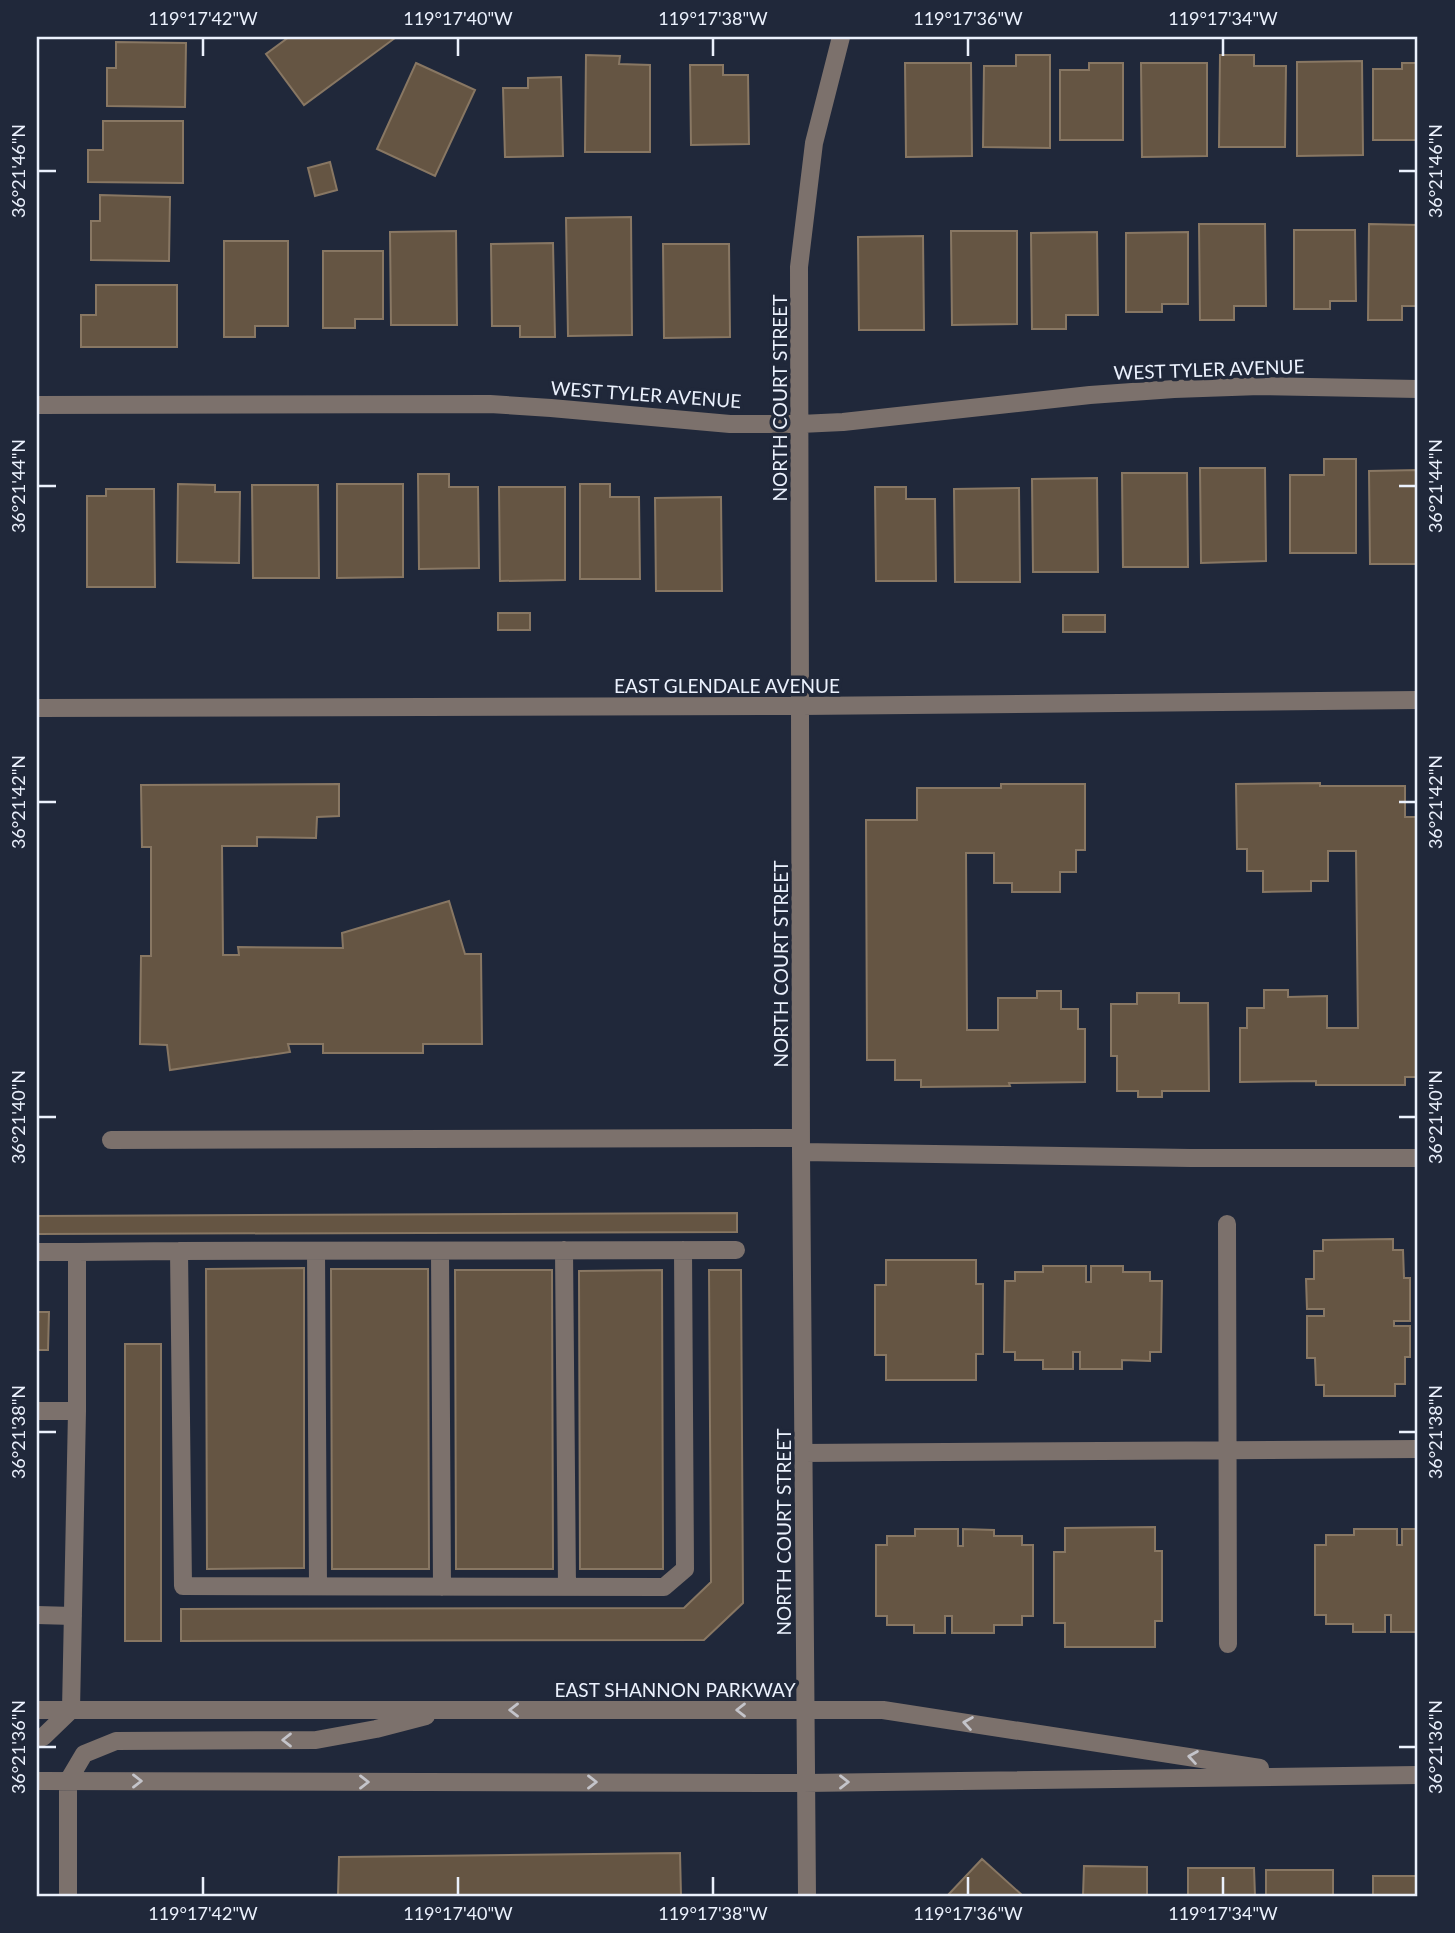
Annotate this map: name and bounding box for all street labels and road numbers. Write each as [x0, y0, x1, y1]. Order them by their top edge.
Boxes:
street label: NORTH COURT STREET [768, 295, 791, 501]
street label: WEST TYLER AVENUE [1113, 354, 1305, 384]
street label: WEST TYLER AVENUE [550, 376, 742, 412]
street label: EAST GLENDALE AVENUE [614, 674, 840, 697]
street label: NORTH COURT STREET [769, 861, 792, 1067]
street label: NORTH COURT STREET [772, 1429, 795, 1635]
street label: EAST SHANNON PARKWAY [555, 1678, 796, 1701]

